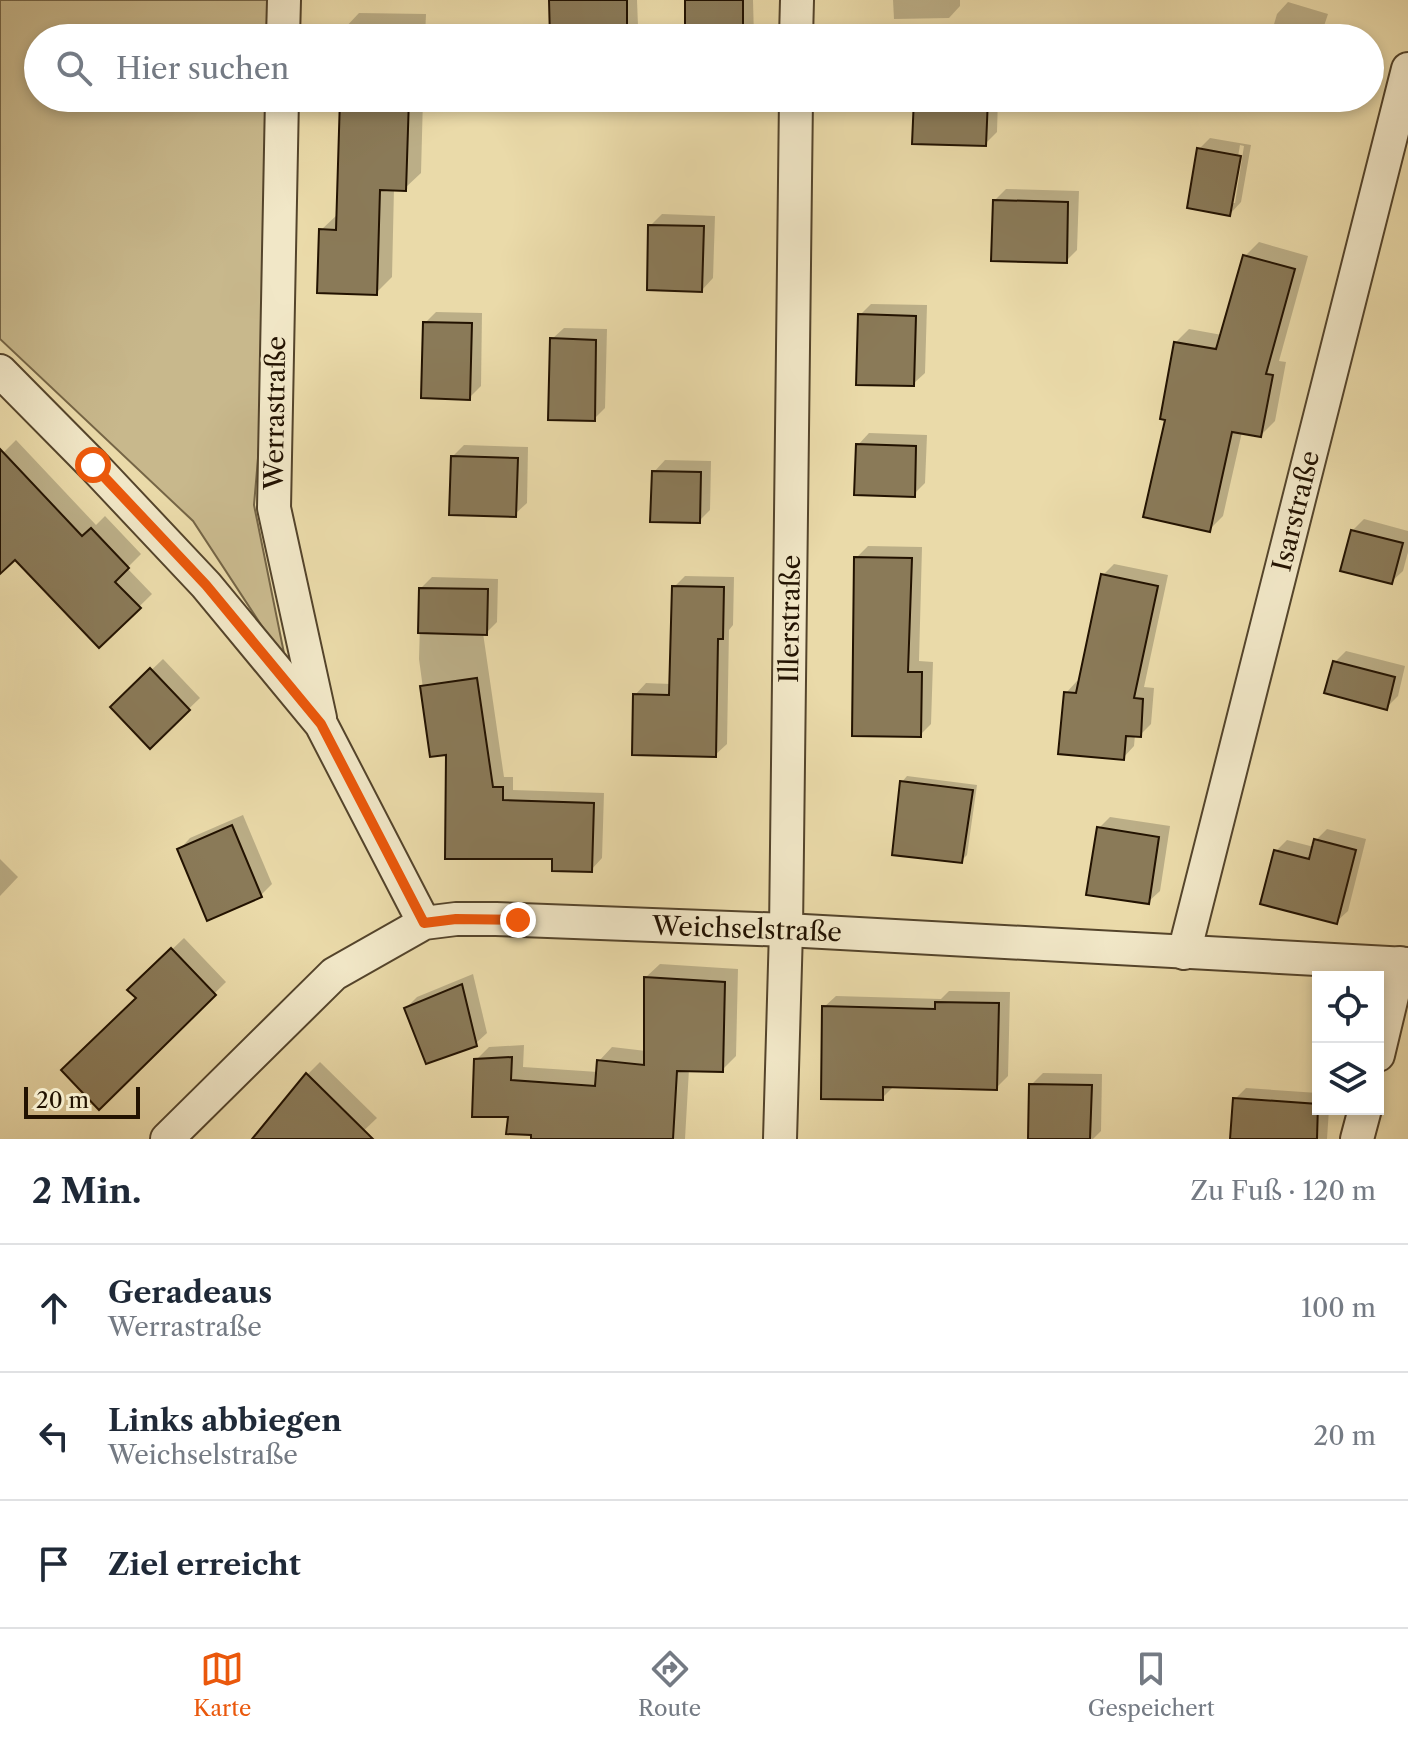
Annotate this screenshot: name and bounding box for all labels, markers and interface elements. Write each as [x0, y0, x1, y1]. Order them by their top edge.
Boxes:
search box [24, 24, 1384, 112]
icon: search [52, 46, 96, 90]
text: Hier suchen [116, 50, 289, 87]
street label: Werrastraße [258, 336, 292, 491]
route start [75, 447, 111, 483]
street label: Isarstraße [1266, 447, 1326, 575]
street label: Illerstraße [773, 555, 807, 683]
route end [500, 902, 536, 938]
street label: Weichselstraße [651, 910, 842, 948]
map controls [1312, 971, 1384, 1115]
button: locate [1312, 971, 1384, 1043]
button: layers [1312, 1043, 1384, 1115]
scale bar [24, 1083, 140, 1119]
text: 20 m [36, 1087, 89, 1114]
text: 2 Min. [32, 1170, 142, 1212]
text: Zu Fuß · 120 m [1191, 1175, 1376, 1207]
text: Geradeaus [108, 1274, 272, 1311]
icon: ahead [32, 1286, 76, 1330]
text: 100 m [1301, 1292, 1376, 1324]
text: Werrastraße [108, 1311, 262, 1343]
text: Links abbiegen [108, 1402, 342, 1439]
icon: left [32, 1414, 76, 1458]
text: 20 m [1313, 1420, 1376, 1452]
text: Weichselstraße [108, 1439, 298, 1471]
icon: arrive [32, 1542, 76, 1586]
text: Ziel erreicht [108, 1546, 301, 1583]
tab: Karte [193, 1647, 251, 1722]
tab: Route [638, 1647, 701, 1722]
tab: Gespeichert [1088, 1647, 1215, 1722]

